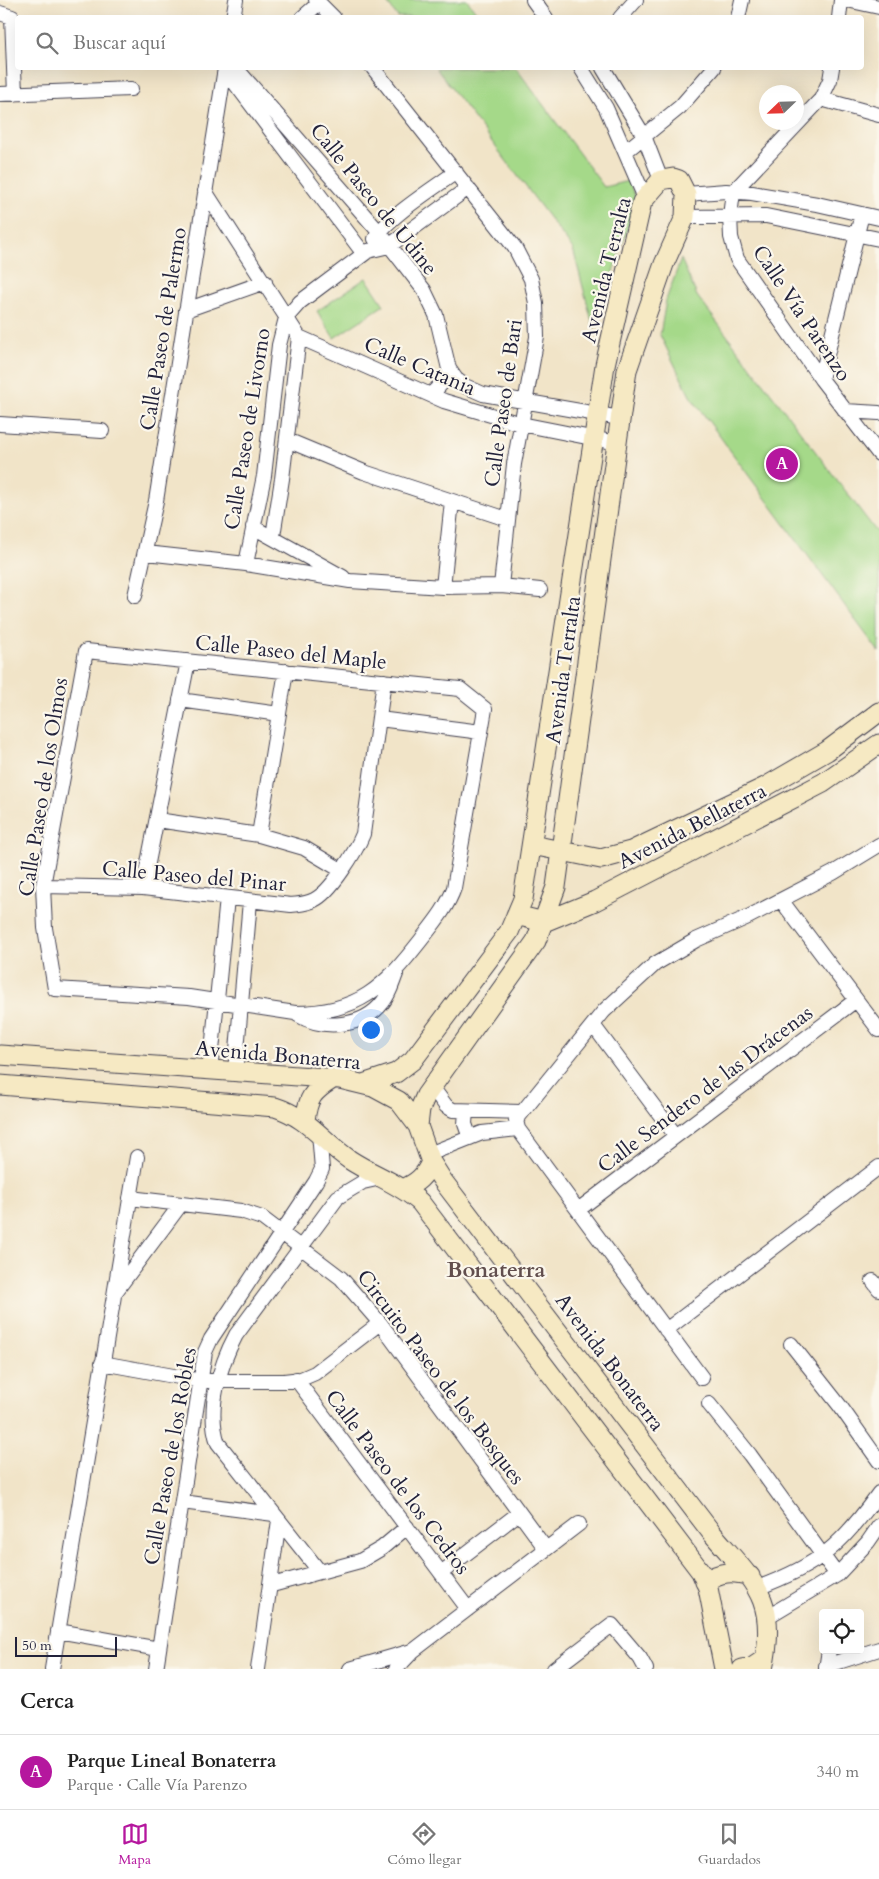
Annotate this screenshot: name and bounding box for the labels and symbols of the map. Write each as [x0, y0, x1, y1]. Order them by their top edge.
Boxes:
north arrow [759, 85, 804, 130]
street label: Calle Paseo de Udine [303, 117, 444, 282]
street label: Avenida Terralta [574, 194, 639, 346]
street label: Calle Paseo de Palermo [133, 225, 194, 433]
street label: Calle Vía Parenzo [745, 240, 858, 387]
street label: Calle Paseo de Bari [477, 317, 530, 489]
street label: Calle Paseo de Livorno [217, 326, 278, 532]
street label: Calle Catania [359, 330, 480, 403]
pin: A [766, 445, 798, 483]
street label: Avenida Terralta [539, 594, 588, 746]
street label: Calle Paseo del Maple [194, 628, 388, 677]
street label: Calle Paseo de los Olmos [12, 675, 75, 899]
street label: Avenida Bellaterra [613, 777, 771, 876]
street label: Calle Paseo del Pinar [101, 854, 288, 899]
street label: Calle Sendero de las Drácenas [592, 999, 819, 1180]
your location [358, 1017, 384, 1043]
street label: Avenida Bonaterra [194, 1034, 362, 1077]
district label: Bonaterra [446, 1255, 546, 1285]
street label: Circuito Paseo de los Bosques [350, 1264, 531, 1491]
street label: Avenida Bonaterra [548, 1287, 671, 1437]
street label: Calle Paseo de los Robles [137, 1345, 204, 1567]
street label: Calle Paseo de los Cedros [318, 1384, 477, 1581]
scale bar [15, 1634, 118, 1657]

